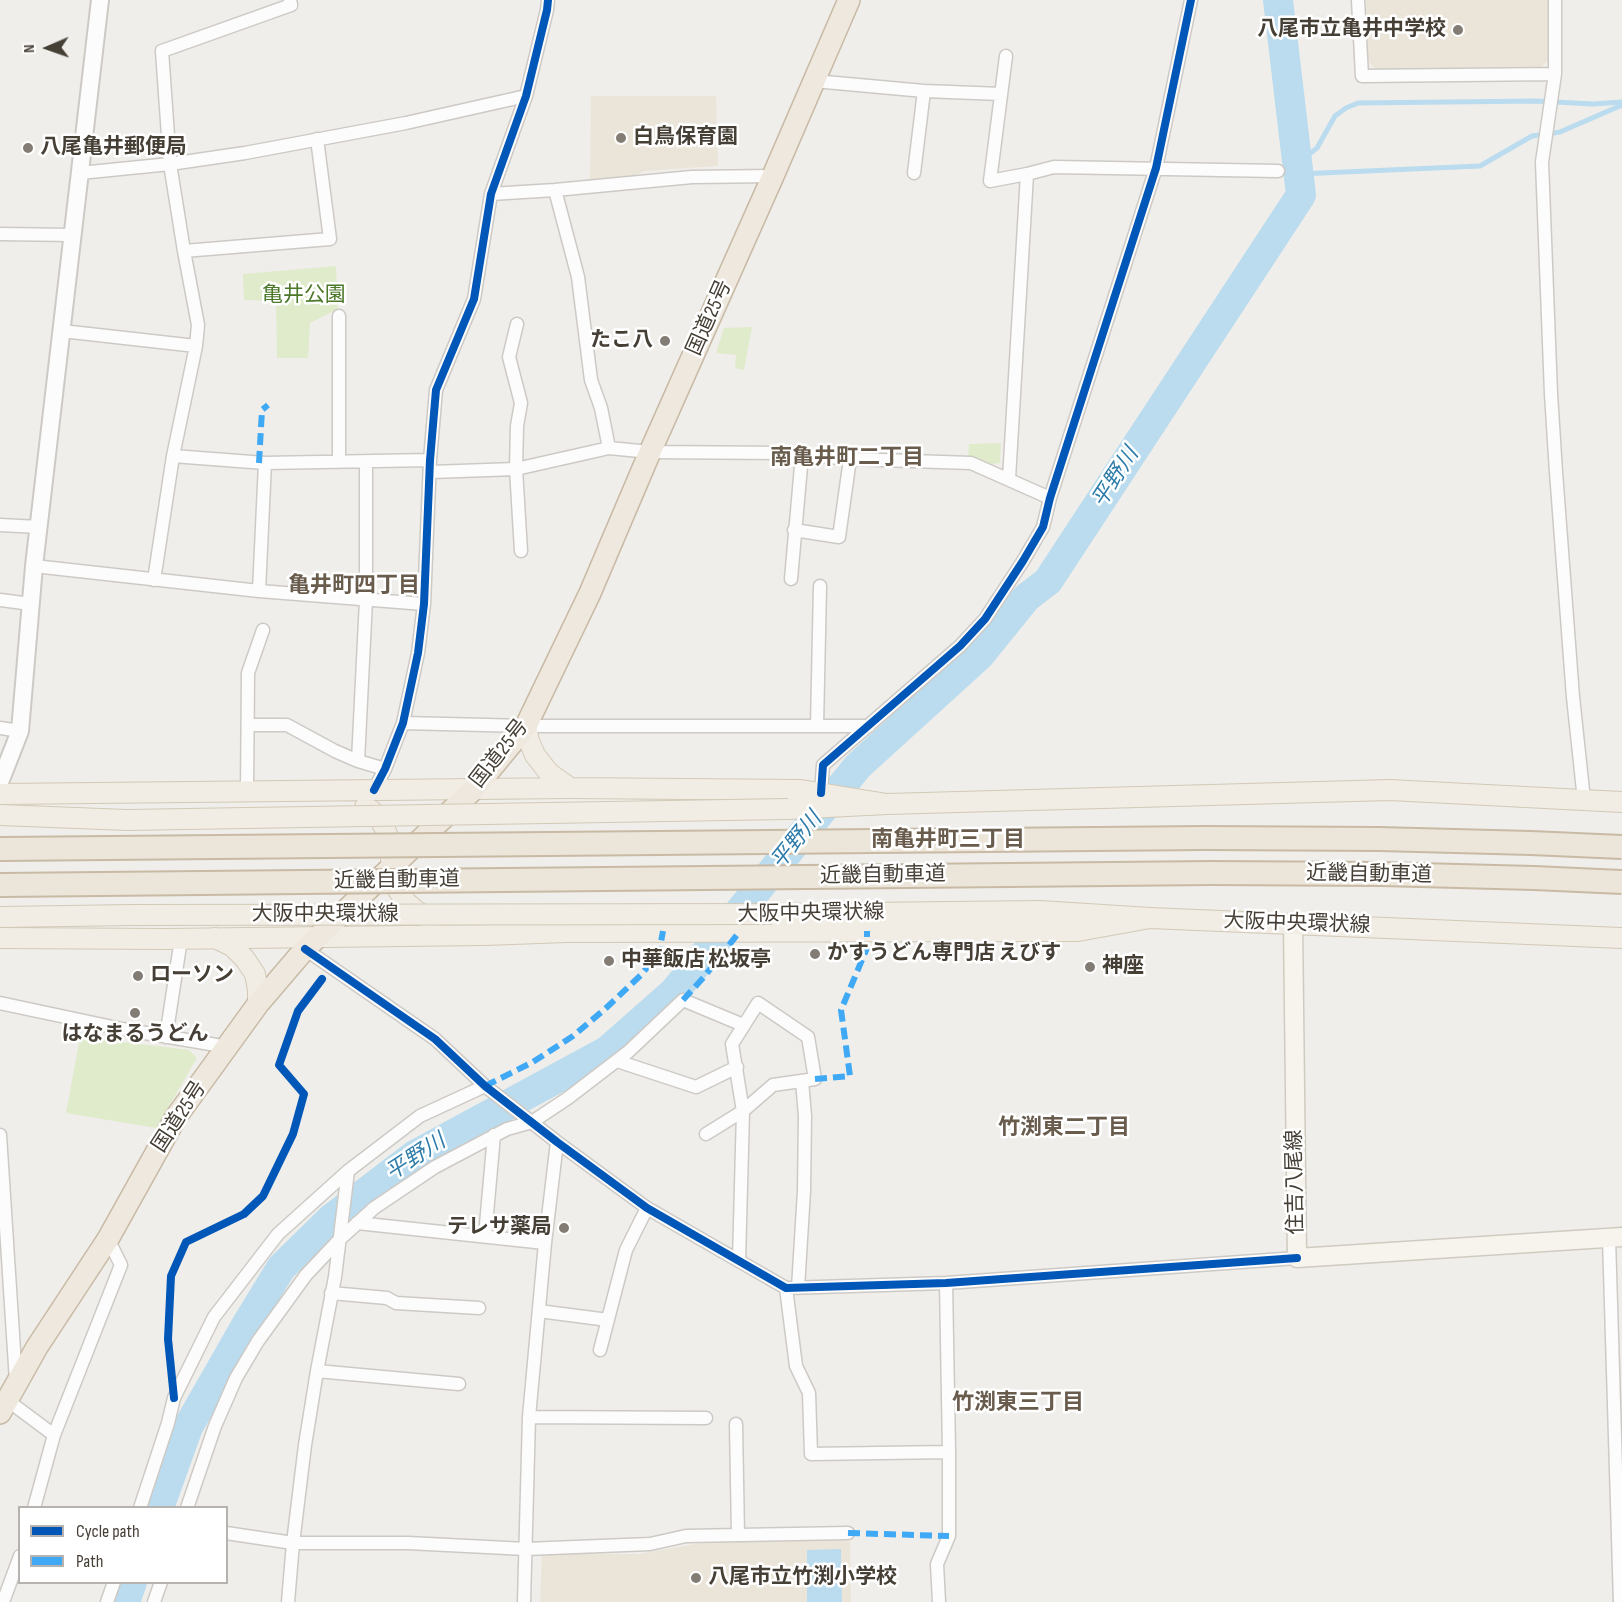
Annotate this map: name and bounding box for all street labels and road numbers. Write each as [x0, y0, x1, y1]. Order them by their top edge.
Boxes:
street label: 国道25号 [682, 276, 738, 360]
street label: 国道25号 [465, 715, 535, 793]
street label: 近畿自動車道 [1306, 861, 1432, 889]
street label: 近畿自動車道 [820, 862, 946, 890]
street label: 近畿自動車道 [334, 867, 460, 895]
street label: 大阪中央環状線 [737, 900, 885, 928]
street label: 大阪中央環状線 [252, 902, 398, 928]
street label: 大阪中央環状線 [1223, 909, 1371, 939]
street label: 国道25号 [148, 1077, 212, 1157]
street label: 住吉八尾線 [1282, 1129, 1310, 1235]

